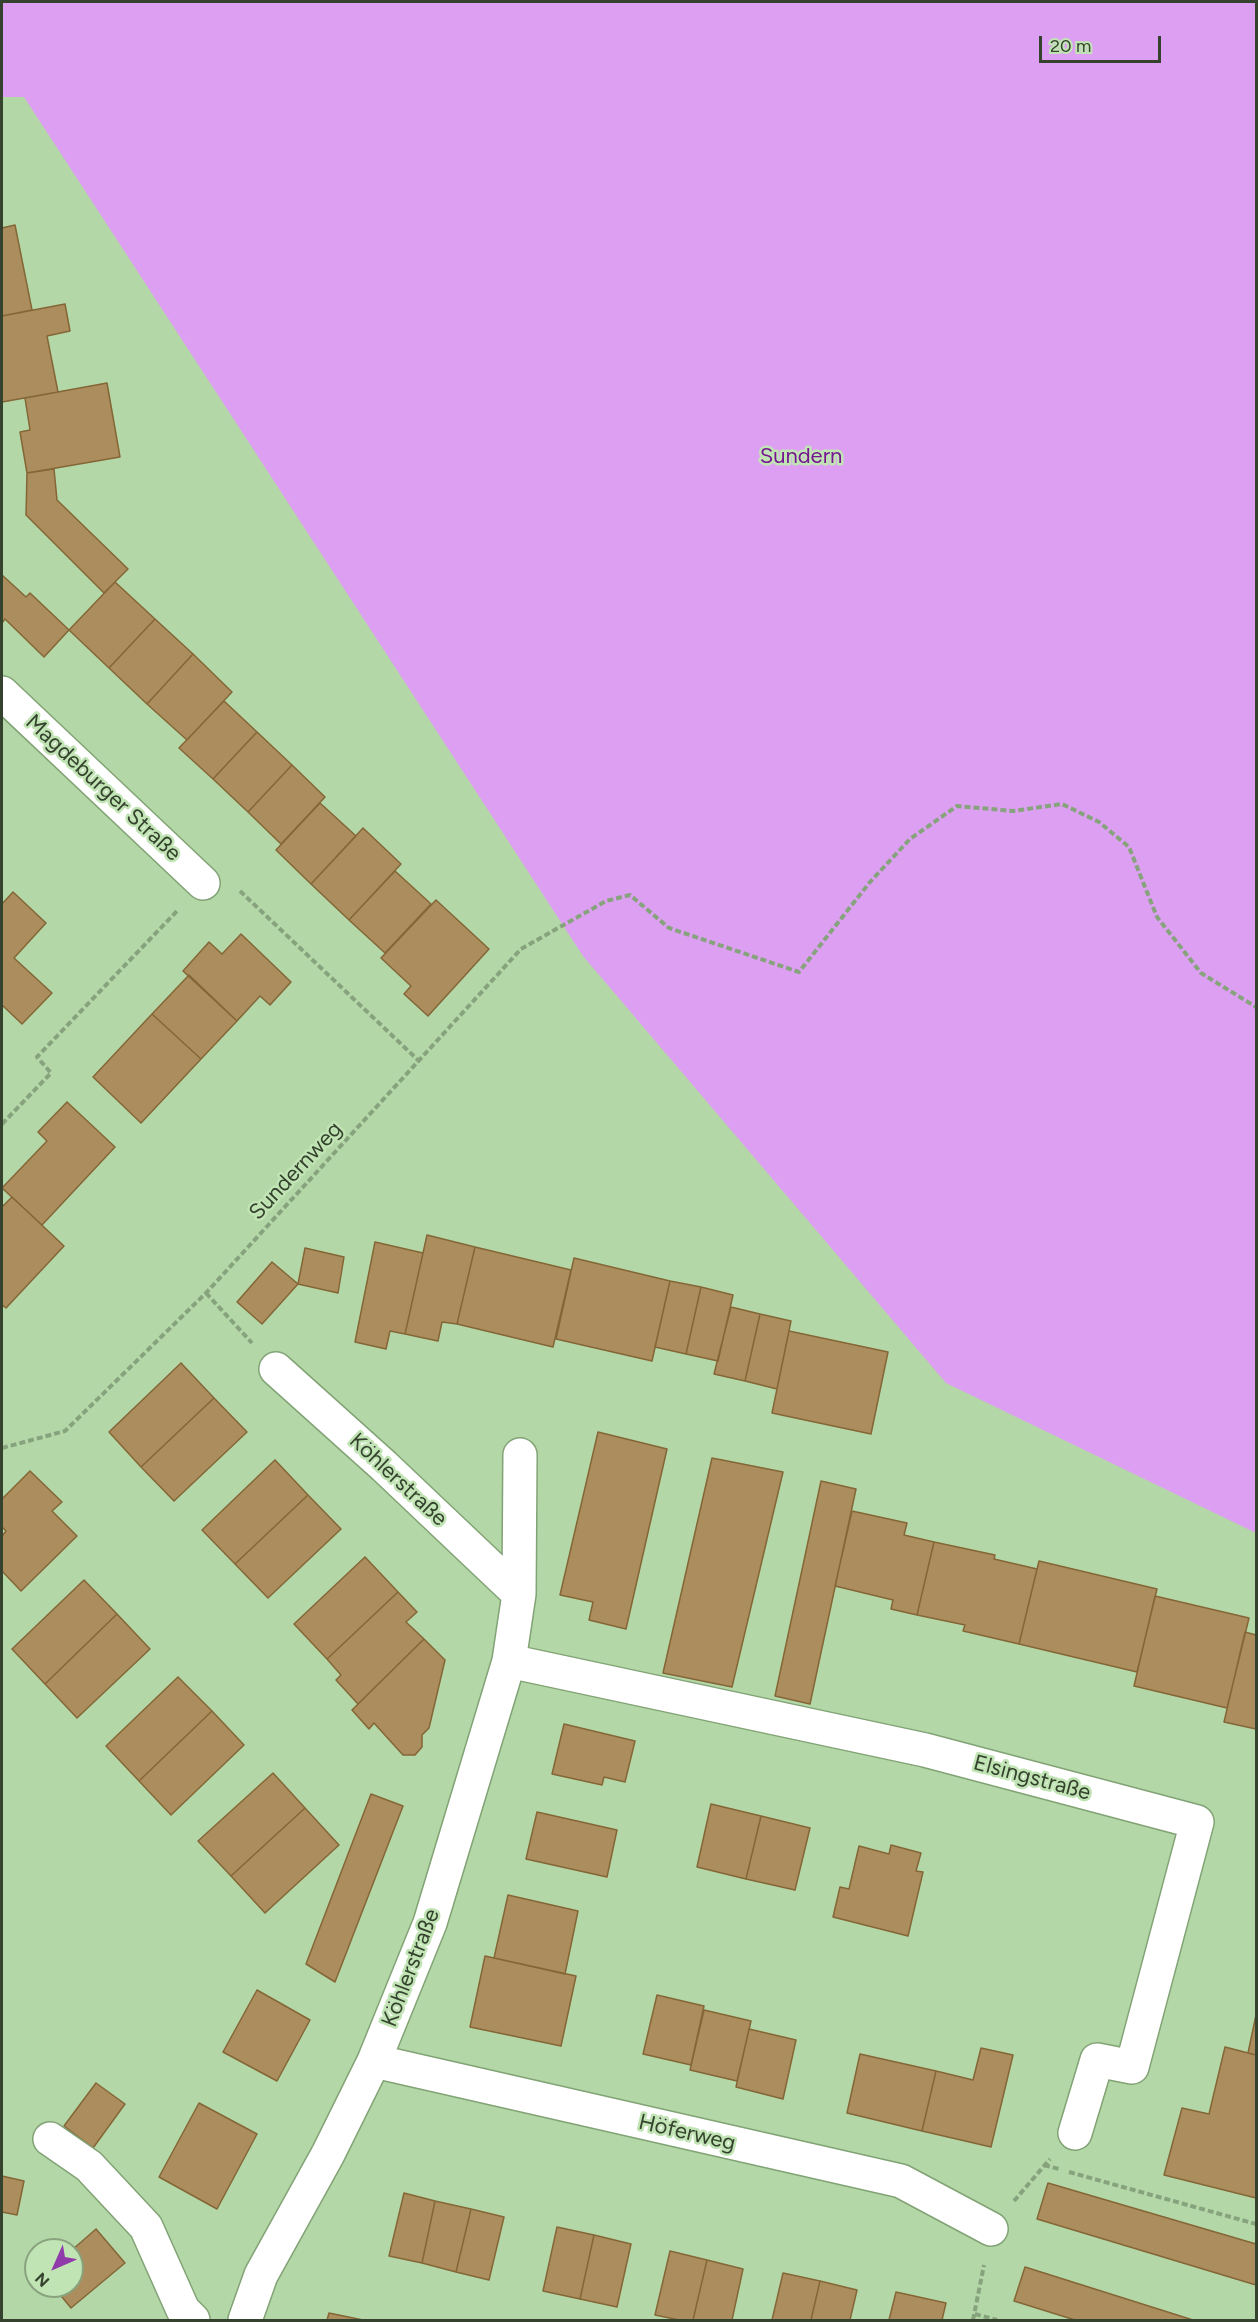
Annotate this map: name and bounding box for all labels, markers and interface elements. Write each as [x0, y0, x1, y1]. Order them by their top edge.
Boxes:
scale bar [1042, 24, 1164, 62]
text: 20 m [1050, 35, 1091, 57]
park label: Sundern [760, 444, 842, 470]
street label: Magdeburger Straße [20, 709, 186, 867]
street label: Sundernweg [244, 1116, 348, 1226]
street label: Köhlerstraße [344, 1428, 452, 1532]
street label: Elsingstraße [971, 1750, 1093, 1806]
street label: Köhlerstraße [376, 1905, 446, 2031]
street label: Höferweg [636, 2109, 738, 2157]
north arrow [24, 2238, 84, 2298]
text: N [31, 2269, 53, 2291]

